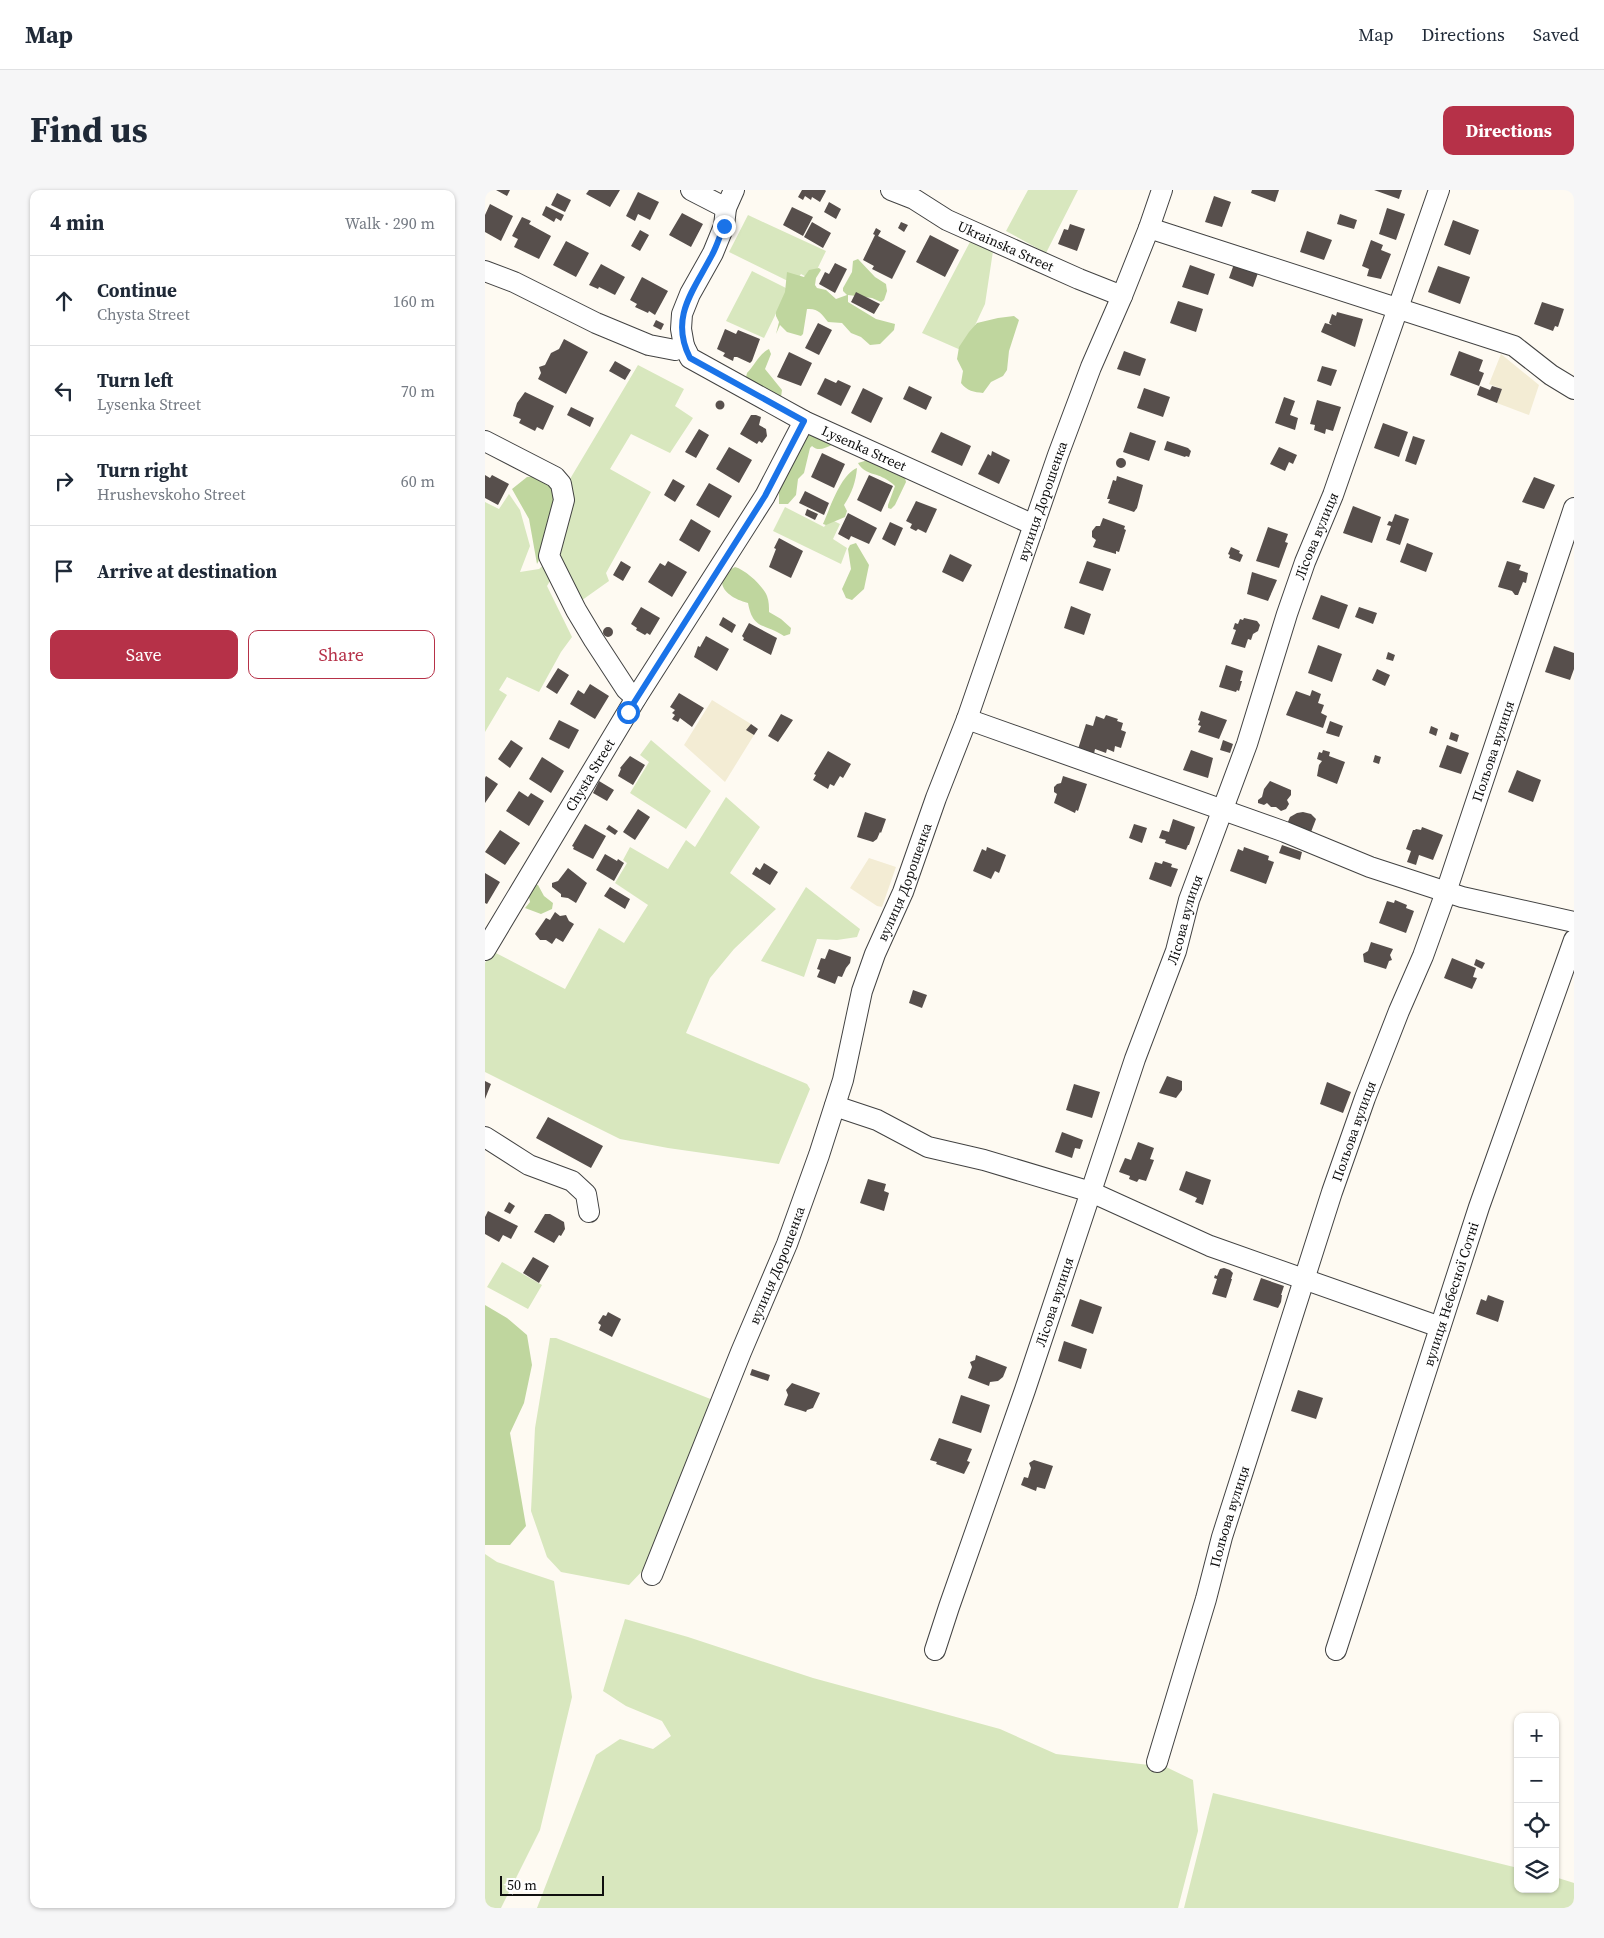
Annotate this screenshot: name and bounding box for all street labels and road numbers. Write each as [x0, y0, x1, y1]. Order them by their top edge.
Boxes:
street label: Ukrainska Street [954, 216, 1057, 277]
street label: Lysenka Street [819, 420, 910, 476]
street label: вулиця Дорошенка [1012, 437, 1073, 564]
street label: Лісова вулиця [1290, 489, 1343, 582]
street label: Польова вулиця [1467, 698, 1519, 804]
street label: Chysta Street [560, 735, 620, 815]
street label: вулиця Дорошенка [872, 819, 937, 944]
street label: Лісова вулиця [1162, 872, 1208, 968]
street label: Польова вулиця [1327, 1078, 1381, 1184]
street label: вулиця Дорошенка [744, 1203, 810, 1327]
street label: вулиця Небесної Сотні [1418, 1219, 1484, 1369]
street label: Лісова вулиця [1030, 1255, 1078, 1349]
street label: Польова вулиця [1205, 1463, 1254, 1569]

